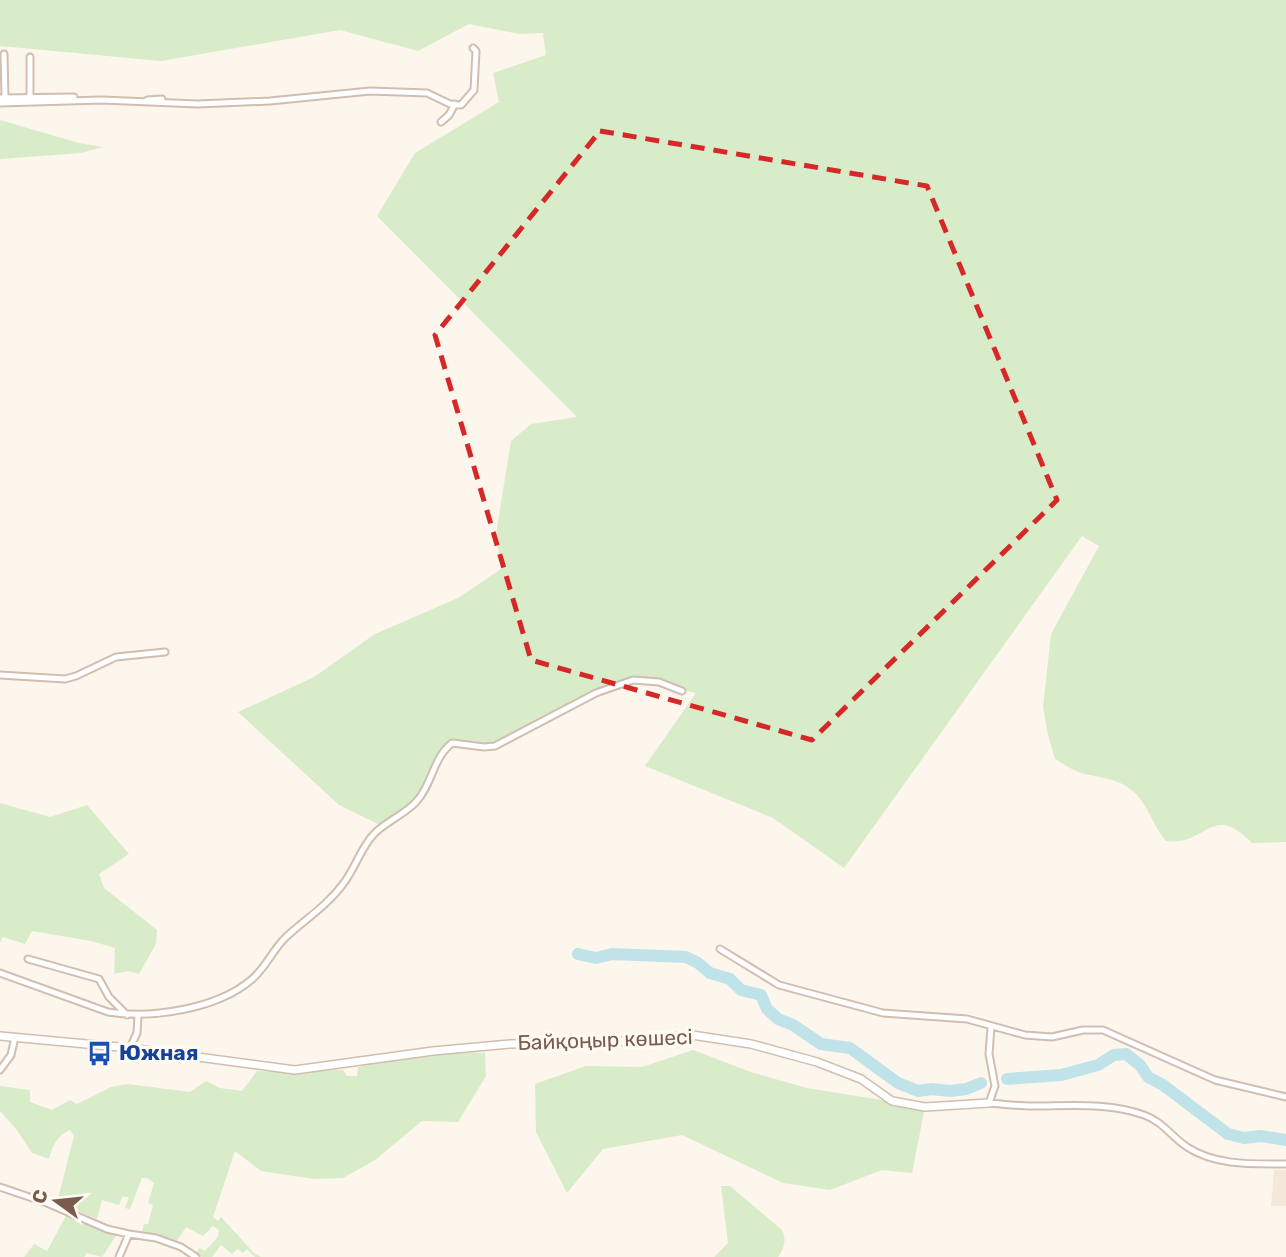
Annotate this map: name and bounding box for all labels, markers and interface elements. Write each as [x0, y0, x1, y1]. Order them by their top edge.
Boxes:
street label: Байқоңыр көшесі [517, 1024, 693, 1055]
bus stop icon: Южная [85, 1039, 113, 1067]
place label: Южная [119, 1040, 198, 1065]
north arrow [21, 1166, 91, 1236]
text: С [27, 1187, 53, 1206]

